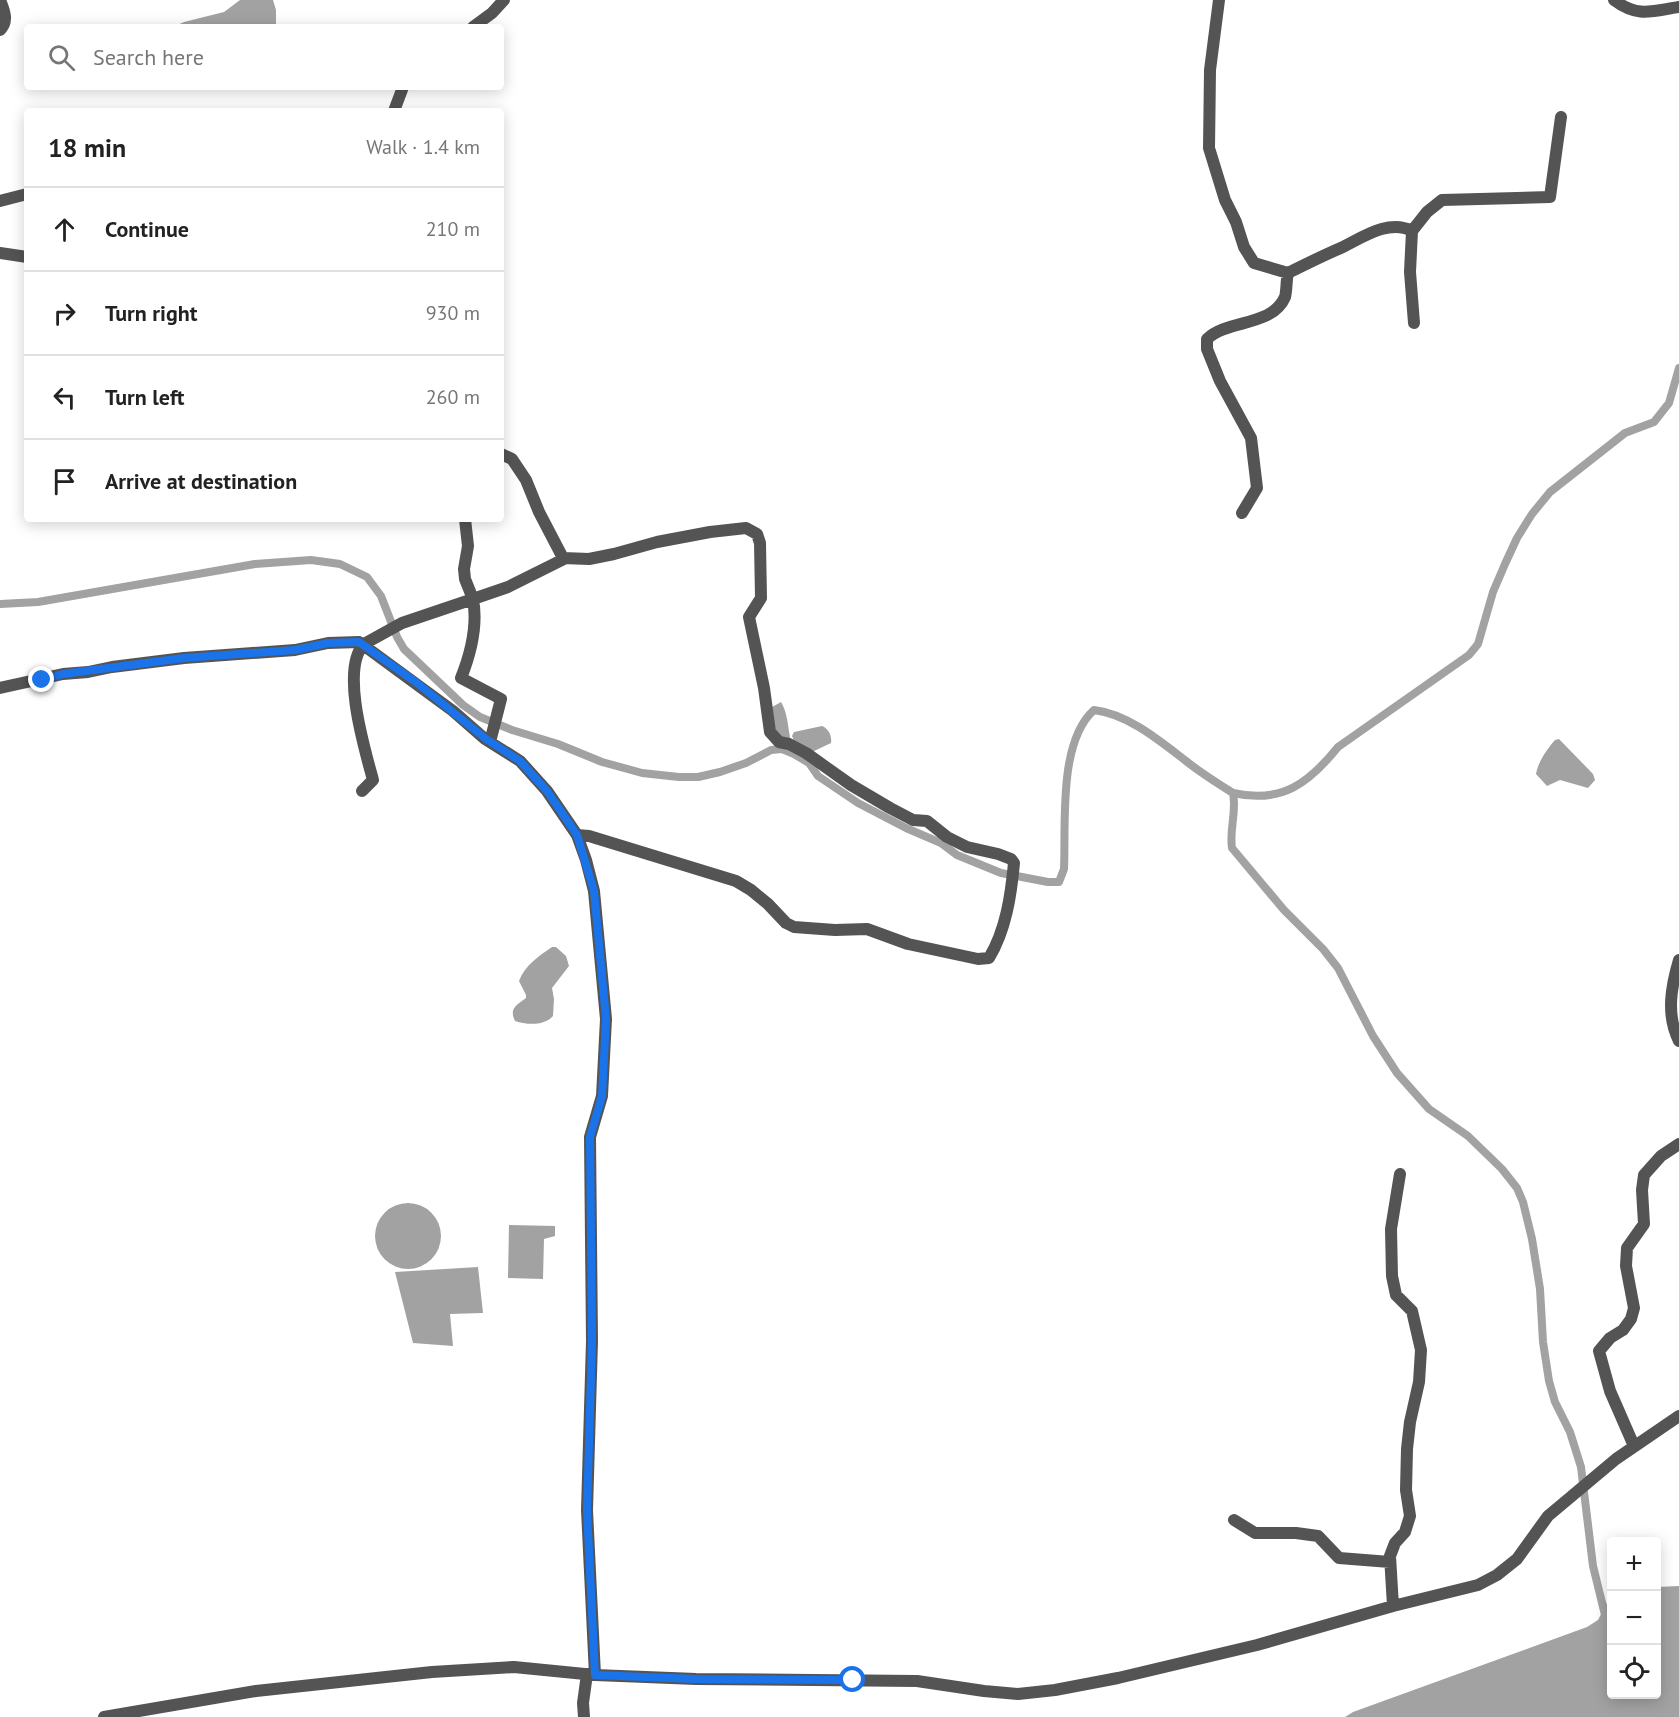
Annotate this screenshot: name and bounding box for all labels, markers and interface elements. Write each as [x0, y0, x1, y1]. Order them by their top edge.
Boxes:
search box [24, 24, 504, 90]
icon: search [45, 41, 78, 74]
text: Search here [93, 43, 204, 71]
text: 18 min [48, 131, 126, 164]
text: Walk · 1.4 km [366, 134, 480, 160]
icon: ahead [48, 213, 81, 246]
text: Continue [105, 215, 189, 243]
text: 210 m [426, 216, 480, 242]
icon: right [48, 297, 81, 330]
text: Turn right [105, 299, 197, 327]
text: 930 m [426, 300, 480, 326]
icon: left [48, 381, 81, 414]
text: Turn left [105, 383, 185, 411]
text: 260 m [426, 384, 480, 410]
icon: arrive [48, 465, 81, 498]
text: Arrive at destination [105, 467, 297, 495]
route end [28, 666, 54, 692]
map controls [1607, 1537, 1661, 1699]
button: + [1607, 1537, 1661, 1591]
button: − [1607, 1591, 1661, 1645]
button: locate [1607, 1645, 1661, 1699]
route start [839, 1666, 865, 1692]

